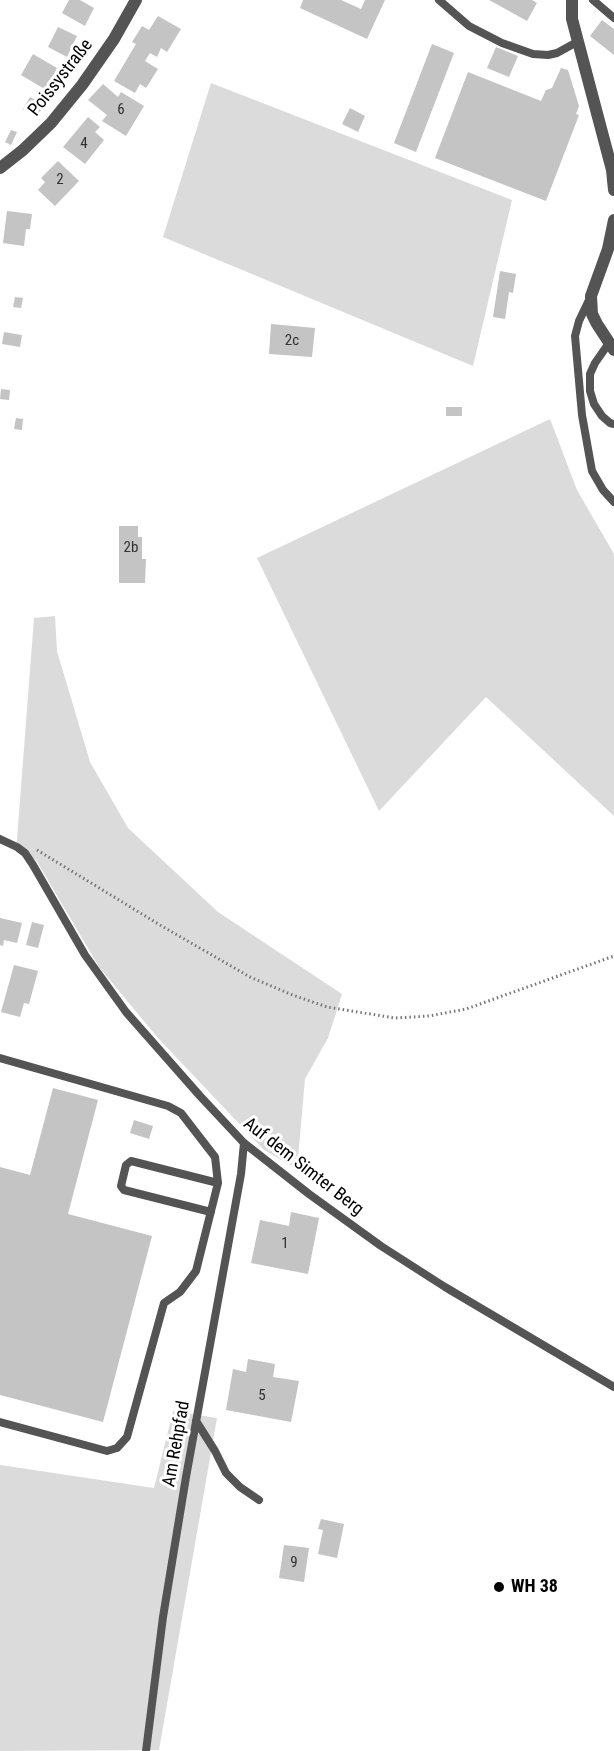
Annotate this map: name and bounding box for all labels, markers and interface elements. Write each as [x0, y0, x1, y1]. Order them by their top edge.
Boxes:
street label: Poissystraße [24, 35, 98, 121]
house number: 6 [117, 101, 125, 119]
house number: 4 [80, 135, 88, 153]
house number: 2 [56, 171, 64, 189]
house number: 2c [285, 332, 299, 350]
house number: 2b [124, 539, 138, 557]
street label: Auf dem Simter Berg [239, 1113, 367, 1221]
house number: 1 [281, 1235, 289, 1253]
house number: 5 [258, 1387, 266, 1405]
street label: Am Rehpfad [159, 1399, 195, 1489]
house number: 9 [290, 1554, 298, 1572]
place label: WH 38 [511, 1576, 558, 1598]
marker: WH 38 [492, 1580, 506, 1594]

